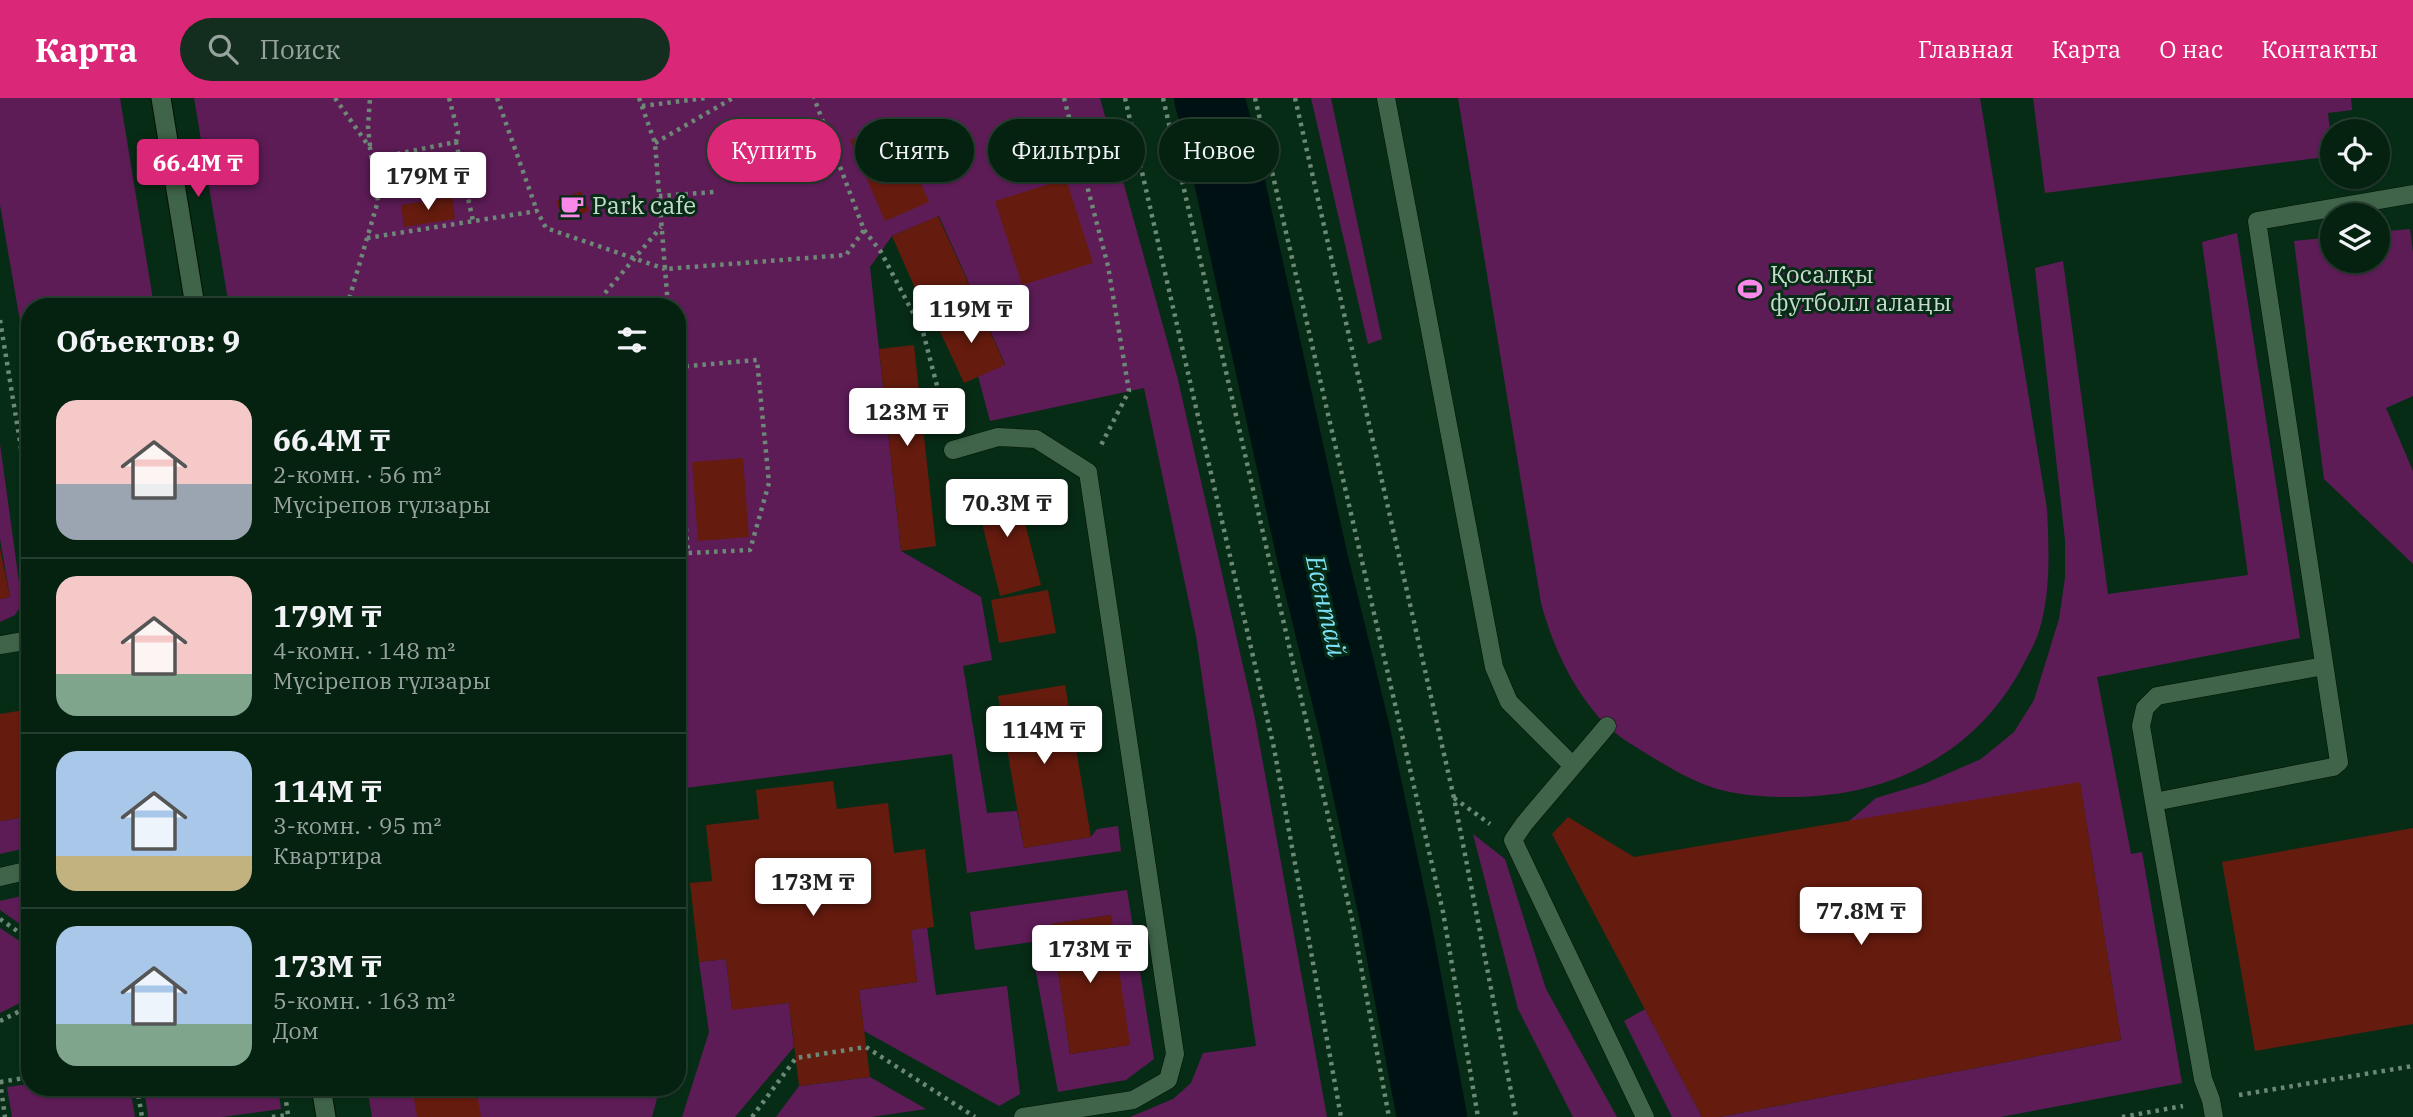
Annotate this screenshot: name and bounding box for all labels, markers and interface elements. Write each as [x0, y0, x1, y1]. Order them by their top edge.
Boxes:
search box [180, 18, 670, 81]
text: Карта [35, 28, 138, 71]
icon: search [204, 30, 242, 68]
text: Поиск [260, 32, 340, 66]
text: Главная [1918, 33, 2014, 65]
text: Карта [2052, 33, 2121, 65]
text: О нас [2159, 33, 2223, 65]
text: Контакты [2261, 33, 2378, 65]
chip: Купить [707, 119, 841, 182]
chip: Снять [855, 119, 974, 182]
chip: Фильтры [988, 119, 1145, 182]
chip: Новое [1159, 119, 1279, 182]
map controls [2320, 119, 2390, 273]
button: locate [2320, 119, 2390, 189]
pin: 66.4M ₸ [133, 140, 263, 199]
text: 66.4M ₸ [153, 147, 243, 177]
pin: 179M ₸ [371, 152, 485, 212]
text: 179M ₸ [386, 160, 470, 190]
place label: Park cafe [592, 189, 696, 221]
cafe icon: Park cafe [558, 192, 586, 220]
button: layers [2320, 203, 2390, 273]
place label: Қосалқы футболл алаңы [1770, 258, 1952, 318]
sports icon: Қосалқы футболл алаңы [1736, 275, 1764, 303]
pin: 119M ₸ [914, 286, 1028, 345]
text: 119M ₸ [929, 293, 1013, 323]
text: Объектов: 9 [56, 321, 240, 360]
icon: filters [613, 321, 651, 359]
pin: 123M ₸ [850, 388, 964, 448]
text: 123M ₸ [865, 396, 949, 426]
text: 66.4M ₸ [273, 420, 391, 459]
icon: home [112, 428, 196, 512]
text: 2-комн. · 56 m² [273, 459, 442, 489]
pin: 70.3M ₸ [942, 480, 1072, 539]
text: 70.3M ₸ [962, 487, 1052, 517]
text: Мүсірепов гүлзары [273, 489, 491, 519]
water label: Есентай [1299, 551, 1355, 660]
text: 179M ₸ [273, 596, 382, 635]
icon: home [112, 604, 196, 688]
text: 4-комн. · 148 m² [273, 635, 455, 665]
text: Мүсірепов гүлзары [273, 665, 491, 695]
pin: 114M ₸ [987, 706, 1101, 766]
text: 114M ₸ [1002, 714, 1086, 744]
text: 114M ₸ [273, 771, 382, 810]
icon: home [112, 779, 196, 863]
text: 3-комн. · 95 m² [273, 810, 442, 840]
text: Квартира [273, 840, 382, 870]
pin: 173M ₸ [756, 858, 870, 918]
text: 173M ₸ [771, 866, 855, 896]
pin: 77.8M ₸ [1796, 888, 1926, 947]
text: 77.8M ₸ [1816, 895, 1906, 925]
pin: 173M ₸ [1033, 926, 1147, 985]
text: 173M ₸ [1048, 933, 1132, 963]
text: 173M ₸ [273, 946, 382, 985]
icon: home [112, 954, 196, 1038]
text: 5-комн. · 163 m² [273, 985, 455, 1015]
text: Дом [273, 1015, 319, 1045]

